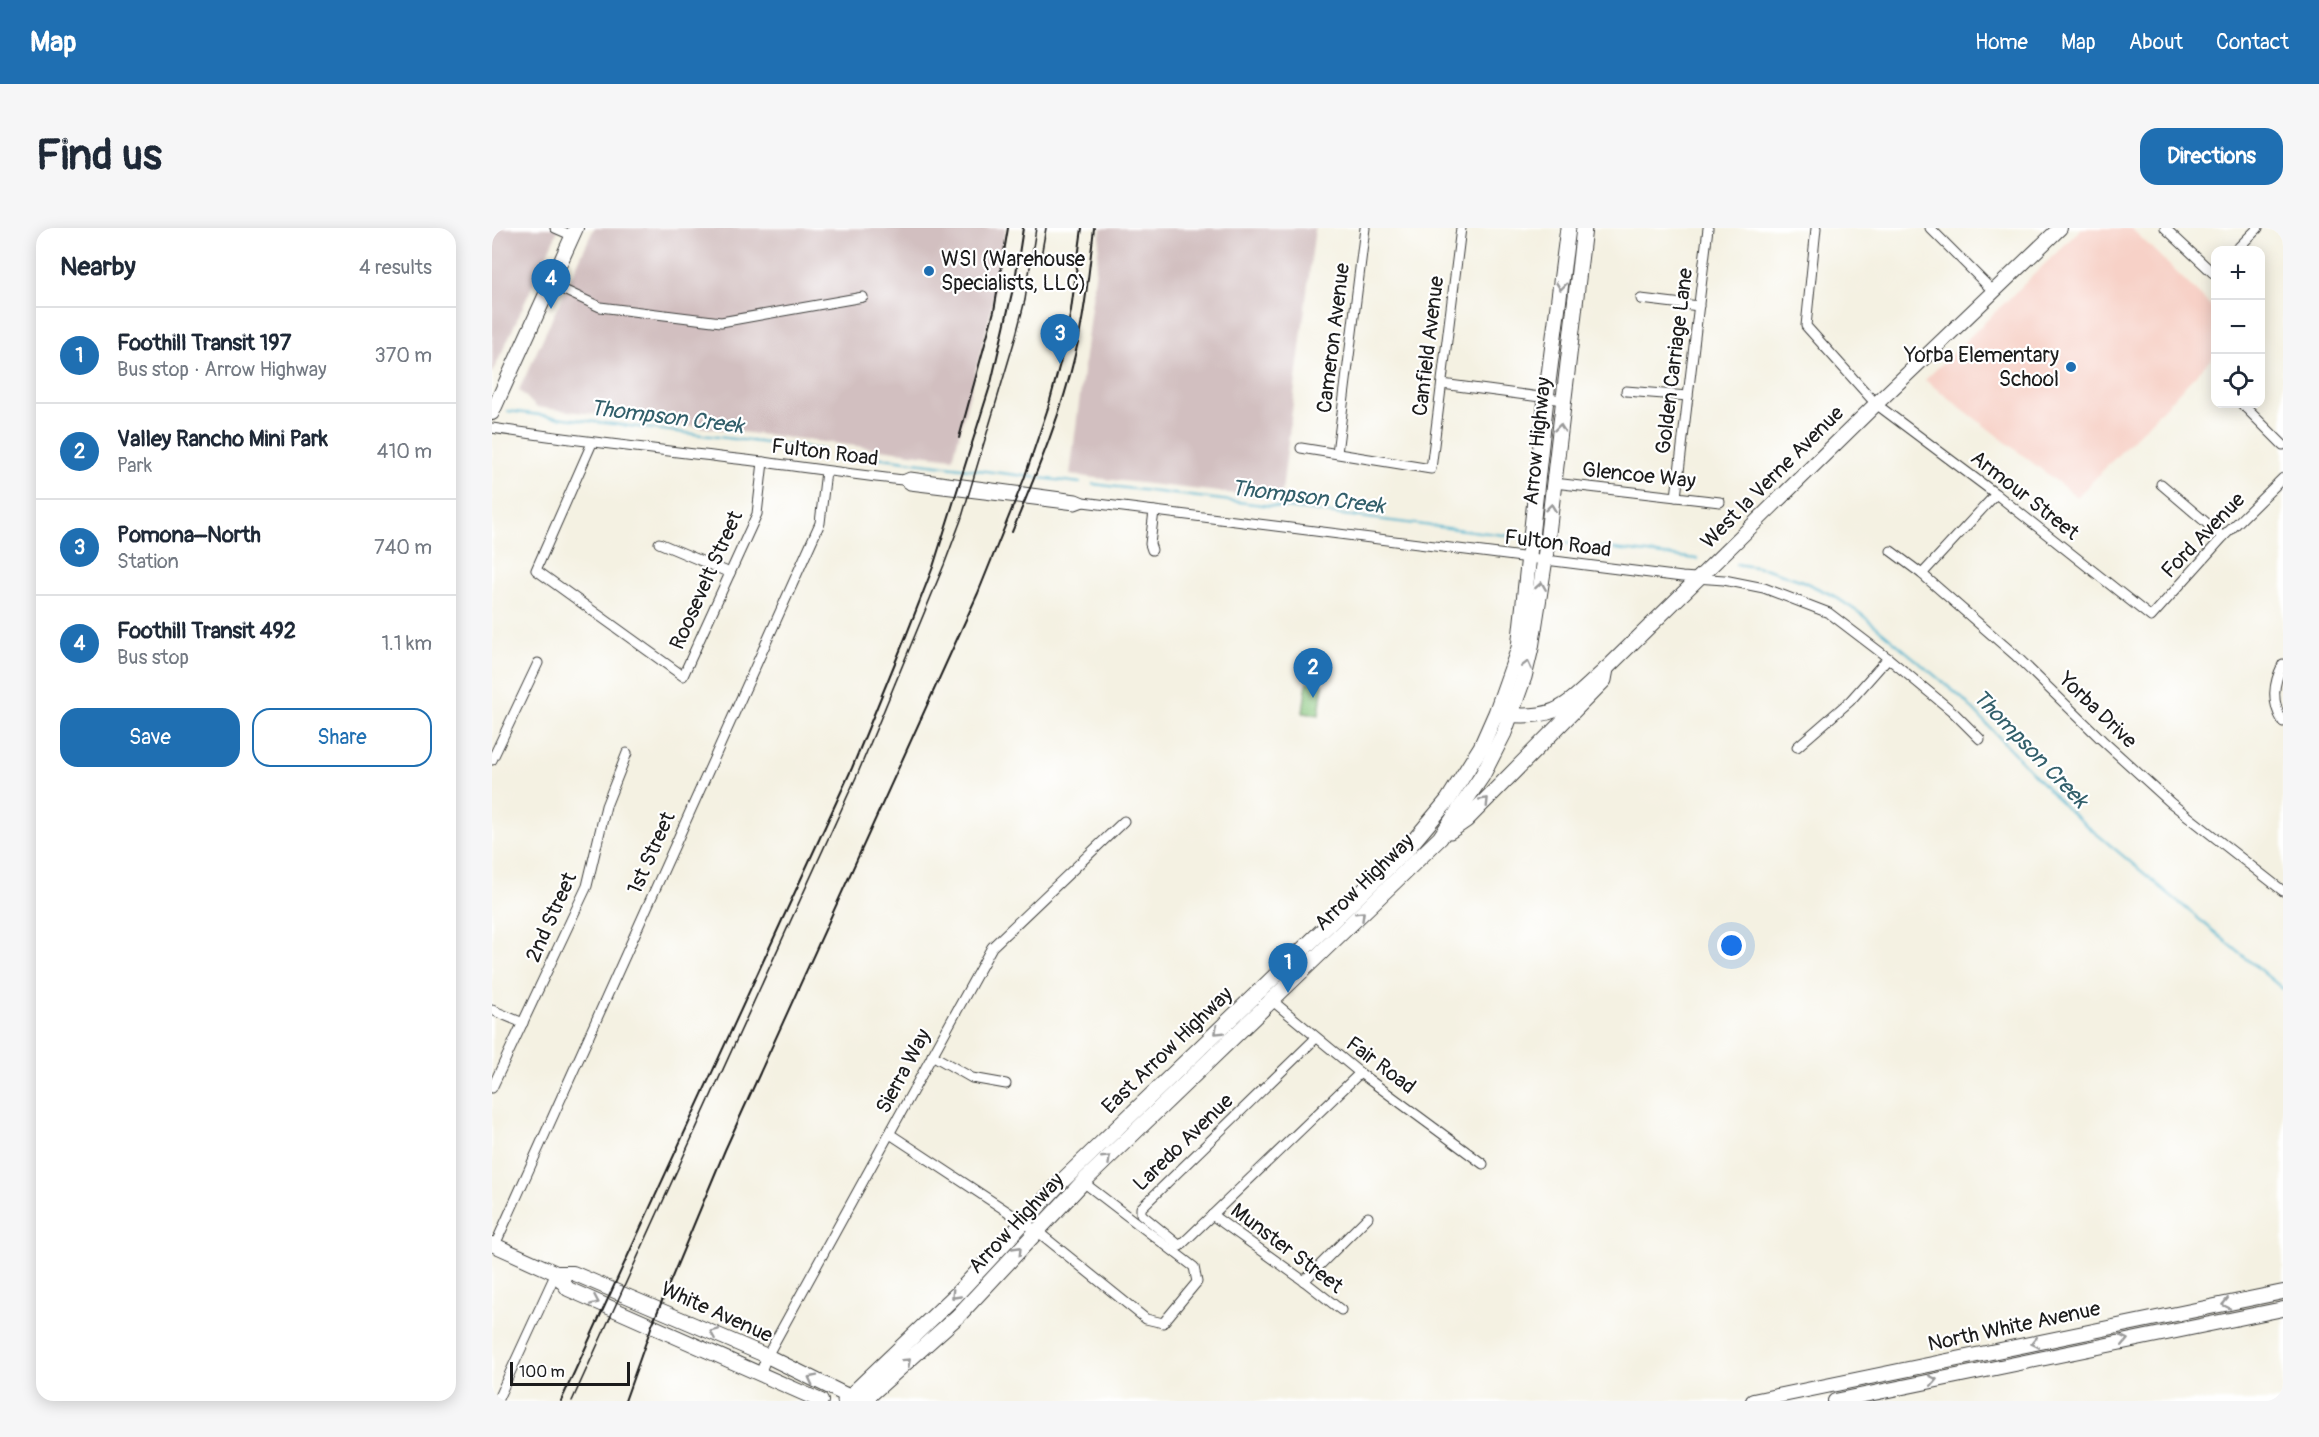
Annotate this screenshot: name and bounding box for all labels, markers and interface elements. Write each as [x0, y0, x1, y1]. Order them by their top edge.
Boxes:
text: Map [30, 25, 76, 60]
text: Home [1975, 29, 2028, 56]
text: Map [2061, 29, 2096, 56]
text: About [2129, 29, 2183, 56]
text: Contact [2216, 29, 2289, 56]
button: Directions [2140, 128, 2283, 185]
text: Find us [36, 130, 162, 182]
place label: WSI (Warehouse Specialists, LLC) [941, 246, 1086, 297]
map controls [2211, 246, 2265, 408]
button: + [2211, 246, 2265, 300]
text: Nearby [60, 251, 136, 283]
text: 4 results [359, 255, 432, 280]
pin: 4 [532, 260, 570, 309]
street label: Cameron Avenue [1311, 261, 1356, 415]
marker: WSI (Warehouse Specialists, LLC) [922, 264, 936, 278]
street label: Golden Carriage Lane [1650, 266, 1699, 456]
street label: Canfield Avenue [1407, 274, 1451, 418]
one-way arrow [1555, 281, 1568, 291]
button: − [2211, 300, 2265, 354]
pin: 3 [1040, 314, 1080, 364]
text: Foothill Transit 197 [117, 329, 291, 357]
place label: Yorba Elementary School [1903, 342, 2059, 393]
text: 1 [76, 343, 83, 368]
text: 370 m [375, 343, 432, 368]
button: locate [2211, 354, 2265, 408]
text: Bus stop · Arrow Highway [117, 357, 327, 382]
marker: Yorba Elementary School [2064, 360, 2078, 374]
street label: Arrow Highway [1517, 376, 1558, 506]
water label: Thompson Creek [589, 394, 747, 441]
street label: West la Verne Avenue [1695, 400, 1850, 555]
one-way arrow [1553, 423, 1566, 432]
text: Valley Rancho Mini Park [117, 425, 328, 453]
street label: Fulton Road [770, 433, 880, 472]
text: 2 [74, 439, 85, 464]
text: 410 m [377, 439, 432, 464]
street label: Armour Street [1965, 445, 2085, 547]
text: Park [117, 453, 152, 478]
street label: Glencoe Way [1581, 456, 1697, 495]
water label: Thompson Creek [1230, 474, 1388, 521]
street label: Ford Avenue [2156, 486, 2251, 584]
one-way arrow [1544, 503, 1557, 512]
street label: Roosevelt Street [664, 506, 749, 654]
text: Pomona–North [117, 521, 261, 549]
street label: Fulton Road [1503, 524, 1613, 563]
text: 3 [74, 535, 85, 560]
text: 740 m [374, 535, 432, 560]
text: Station [117, 549, 179, 574]
one-way arrow [1534, 582, 1546, 591]
text: Foothill Transit 492 [117, 617, 296, 645]
text: 4 [74, 631, 85, 656]
text: 1.1 km [382, 631, 432, 656]
text: Bus stop [117, 645, 189, 670]
pin: 2 [1294, 648, 1332, 698]
one-way arrow [1520, 660, 1533, 670]
street label: Yorba Drive [2052, 666, 2143, 755]
water label: Thompson Creek [1967, 684, 2095, 815]
button: Save [60, 708, 240, 767]
button: Share [252, 708, 432, 767]
one-way arrow [1477, 797, 1488, 808]
street label: 1st Street [621, 807, 682, 899]
street label: Arrow Highway [1309, 828, 1420, 937]
street label: 2nd Street [520, 868, 583, 966]
one-way arrow [1354, 911, 1365, 922]
your location [1717, 931, 1746, 960]
pin: 1 [1268, 944, 1308, 993]
street label: East Arrow Highway [1096, 981, 1238, 1120]
one-way arrow [1215, 1023, 1226, 1034]
street label: Sierra Way [870, 1024, 937, 1118]
street label: Fair Road [1340, 1030, 1421, 1100]
street label: Laredo Avenue [1127, 1087, 1240, 1197]
one-way arrow [1099, 1156, 1110, 1167]
street label: Arrow Highway [963, 1167, 1070, 1280]
street label: Munster Street [1225, 1197, 1349, 1300]
one-way arrow [1011, 1247, 1022, 1257]
street label: White Avenue [657, 1276, 778, 1349]
one-way arrow [951, 1289, 962, 1299]
one-way arrow [589, 1294, 600, 1306]
street label: North White Avenue [1925, 1295, 2103, 1358]
one-way arrow [2221, 1297, 2231, 1310]
one-way arrow [709, 1328, 720, 1340]
one-way arrow [2119, 1335, 2129, 1348]
one-way arrow [2030, 1336, 2040, 1349]
one-way arrow [900, 1358, 911, 1369]
scale bar [510, 1359, 630, 1386]
text: 100 m [519, 1362, 565, 1382]
one-way arrow [808, 1374, 819, 1386]
one-way arrow [1928, 1375, 1938, 1388]

